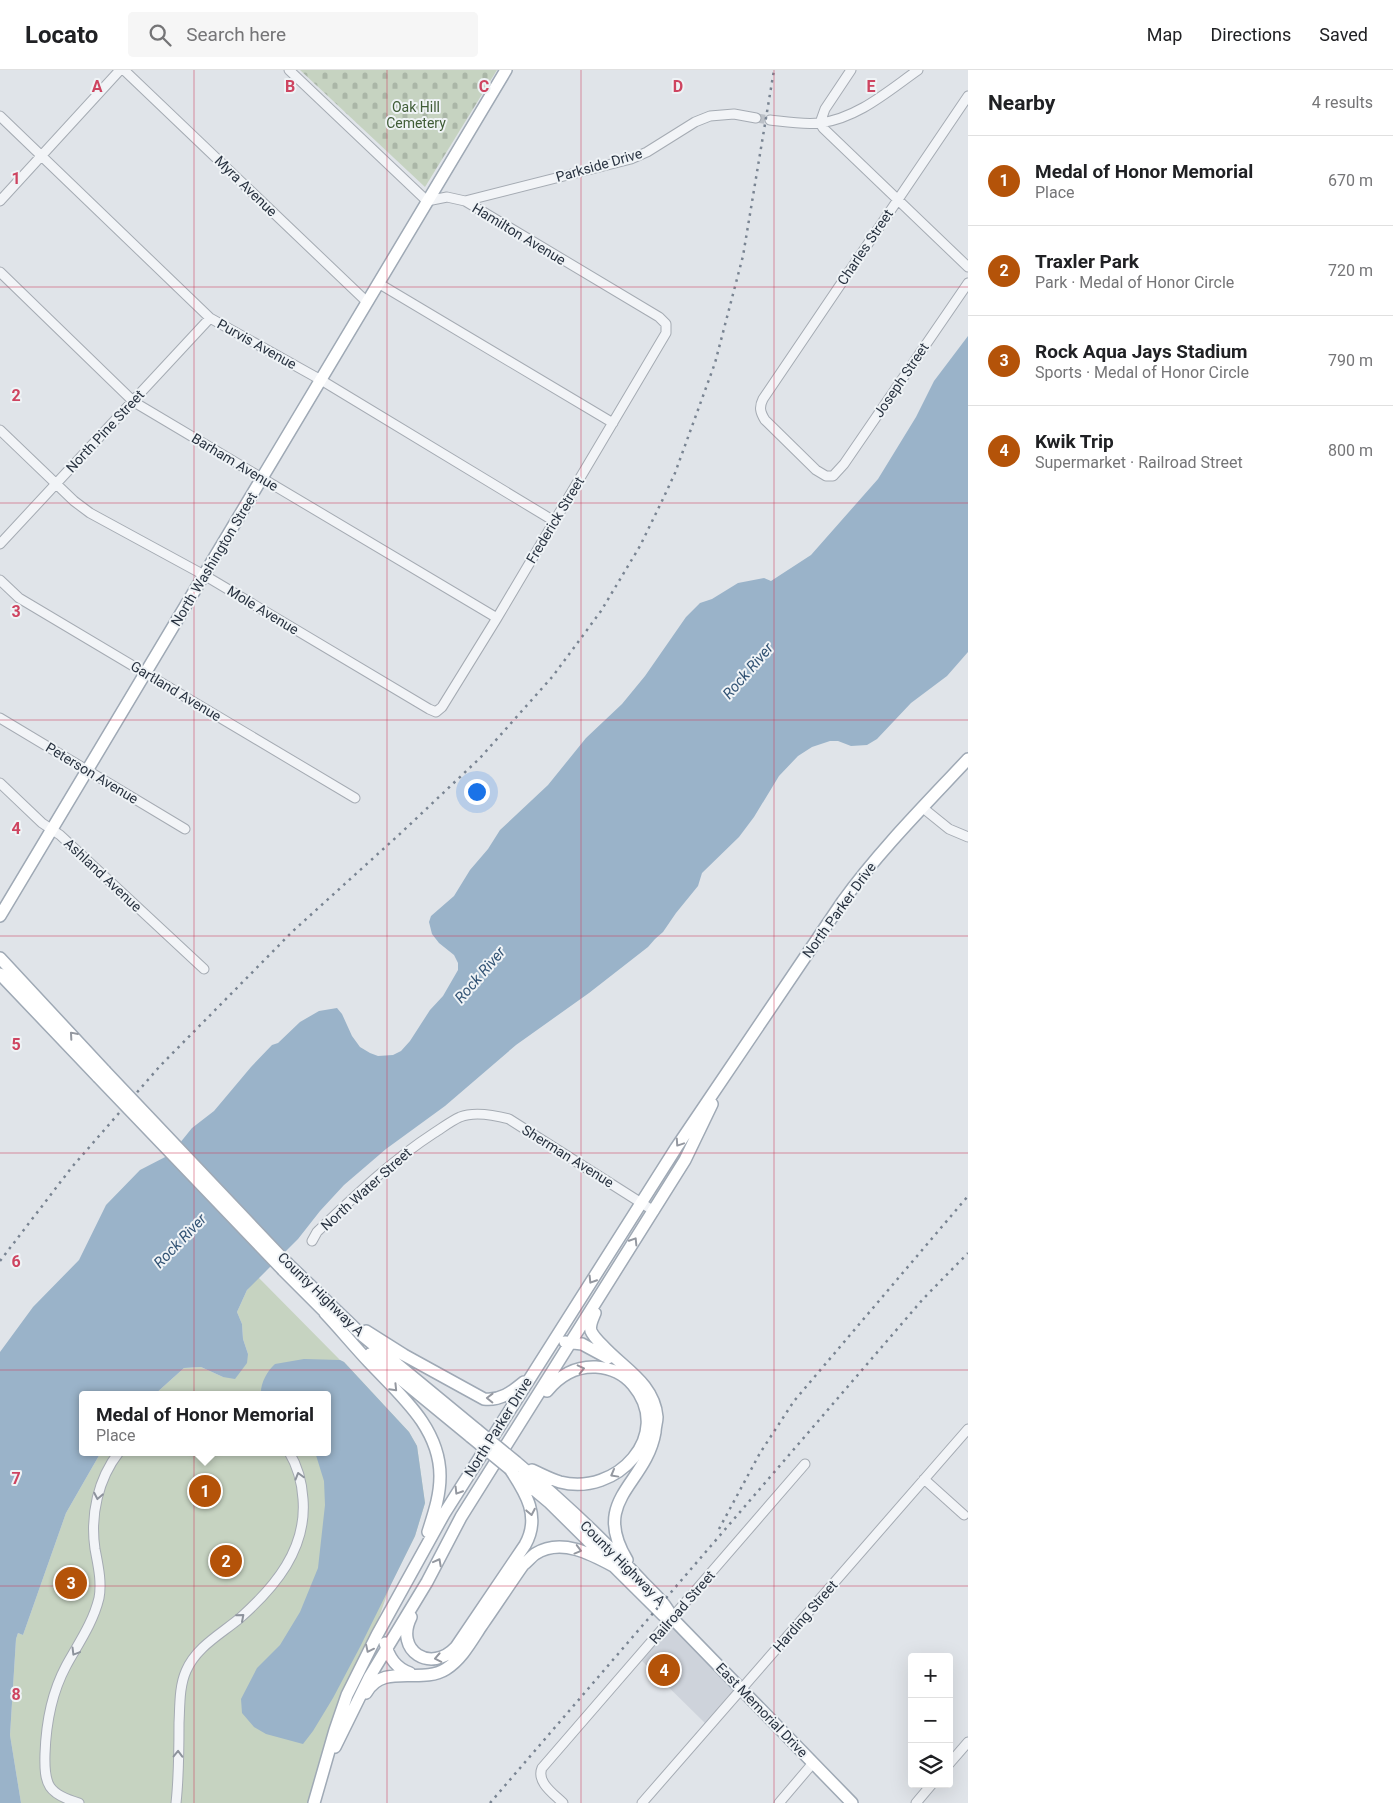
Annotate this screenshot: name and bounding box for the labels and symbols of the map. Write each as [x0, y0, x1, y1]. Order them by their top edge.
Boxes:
text: A [92, 77, 103, 96]
text: B [285, 77, 295, 96]
text: C [479, 77, 489, 96]
text: D [673, 77, 683, 96]
text: E [867, 77, 876, 96]
park label: Oak Hill Cemetery [386, 99, 446, 131]
street label: Parkside Drive [554, 145, 644, 185]
street label: Myra Avenue [212, 152, 280, 220]
text: 1 [11, 169, 21, 188]
street label: Hamilton Avenue [469, 200, 569, 268]
street label: Charles Street [834, 206, 896, 288]
street label: Purvis Avenue [215, 316, 299, 372]
street label: Joseph Street [870, 339, 932, 420]
text: 2 [11, 386, 21, 405]
street label: North Pine Street [63, 386, 147, 475]
street label: Barham Avenue [189, 430, 281, 494]
street label: Frederick Street [523, 474, 587, 566]
street label: North Washington Street [168, 489, 261, 629]
street label: Mole Avenue [224, 582, 302, 638]
text: 3 [11, 602, 21, 621]
water label: Rock River [719, 639, 778, 703]
street label: Gartland Avenue [128, 658, 224, 724]
street label: Peterson Avenue [43, 739, 141, 807]
your location [464, 779, 490, 805]
text: 4 [11, 819, 21, 838]
street label: Ashland Avenue [61, 835, 145, 915]
street label: North Parker Drive [799, 859, 879, 961]
water label: Rock River [451, 943, 510, 1007]
one-way arrow [69, 1031, 78, 1040]
text: 5 [11, 1035, 21, 1054]
street label: Sherman Avenue [519, 1121, 617, 1191]
one-way arrow [676, 1137, 685, 1147]
street label: North Water Street [318, 1144, 415, 1234]
water label: Rock River [150, 1210, 211, 1272]
one-way arrow [628, 1238, 638, 1247]
street label: County Highway A [275, 1249, 367, 1339]
text: 6 [11, 1252, 21, 1271]
one-way arrow [588, 1274, 598, 1283]
one-way arrow [577, 1364, 586, 1375]
street label: North Parker Drive [461, 1374, 535, 1480]
one-way arrow [388, 1382, 397, 1391]
one-way arrow [485, 1393, 493, 1403]
one-way arrow [610, 1468, 619, 1478]
text: 7 [11, 1469, 21, 1488]
pin: 1 [189, 1472, 221, 1510]
one-way arrow [295, 1472, 305, 1481]
one-way arrow [455, 1486, 464, 1495]
one-way arrow [94, 1491, 104, 1500]
one-way arrow [525, 1508, 536, 1517]
street label: County Highway A [577, 1517, 669, 1609]
pin: 2 [210, 1542, 242, 1580]
one-way arrow [573, 1544, 582, 1555]
one-way arrow [432, 1558, 442, 1567]
pin: 3 [55, 1564, 87, 1602]
street label: Railroad Street [646, 1567, 718, 1647]
street label: Harding Street [770, 1577, 841, 1655]
one-way arrow [235, 1613, 244, 1622]
one-way arrow [365, 1644, 375, 1653]
one-way arrow [71, 1646, 81, 1655]
pin: 4 [648, 1651, 680, 1689]
one-way arrow [433, 1652, 442, 1663]
street label: East Memorial Drive [713, 1660, 811, 1760]
text: 8 [11, 1685, 21, 1704]
one-way arrow [173, 1750, 184, 1758]

